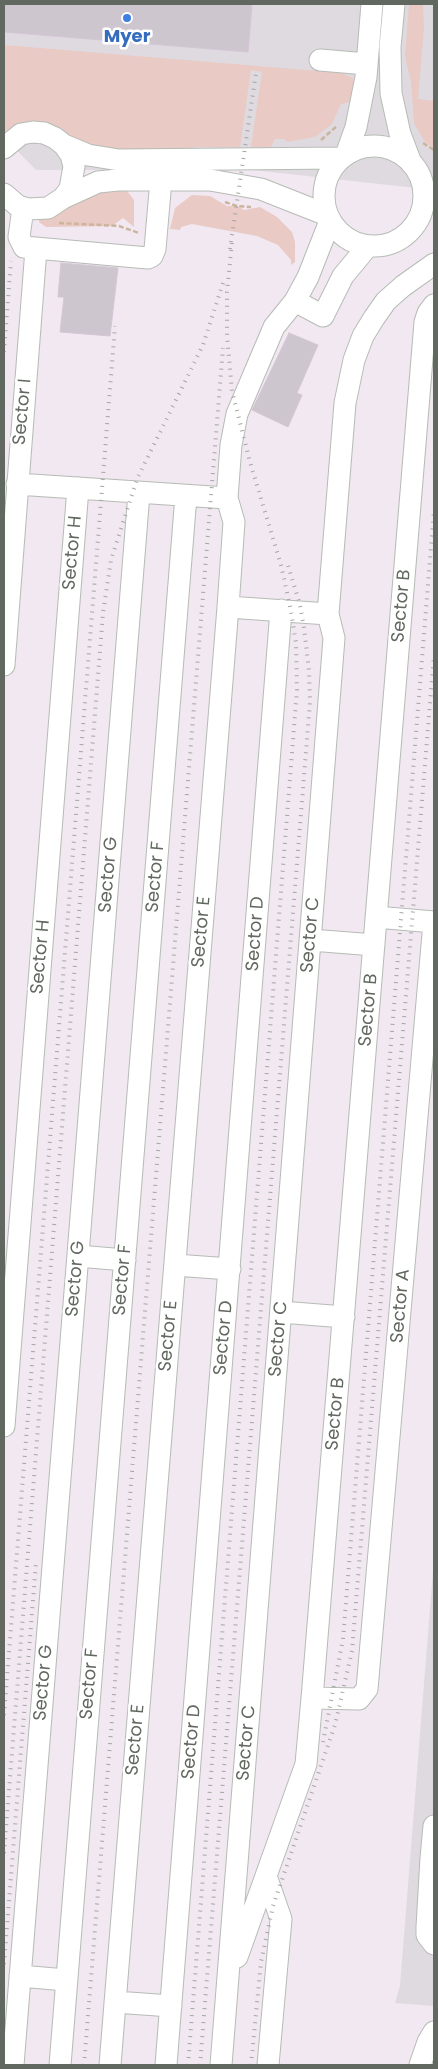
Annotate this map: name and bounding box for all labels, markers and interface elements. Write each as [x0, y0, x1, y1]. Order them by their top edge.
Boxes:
marker: Myer [121, 12, 133, 24]
place label: Myer [104, 26, 150, 48]
street label: Sector I [9, 378, 37, 446]
street label: Sector H [59, 515, 87, 591]
street label: Sector B [388, 569, 416, 643]
street label: Sector G [95, 836, 123, 914]
street label: Sector F [142, 841, 170, 913]
street label: Sector E [188, 895, 216, 969]
street label: Sector D [243, 896, 269, 972]
street label: Sector C [297, 896, 325, 974]
street label: Sector H [27, 919, 55, 995]
street label: Sector B [355, 973, 383, 1047]
street label: Sector G [62, 1240, 90, 1318]
street label: Sector F [109, 1244, 137, 1316]
street label: Sector A [387, 1268, 415, 1344]
street label: Sector E [155, 1299, 183, 1373]
street label: Sector D [210, 1300, 238, 1376]
street label: Sector C [265, 1300, 293, 1378]
street label: Sector B [322, 1377, 350, 1451]
street label: Sector G [30, 1644, 58, 1722]
street label: Sector F [76, 1648, 104, 1720]
street label: Sector E [122, 1703, 150, 1777]
street label: Sector D [178, 1704, 206, 1780]
street label: Sector C [233, 1704, 261, 1782]

